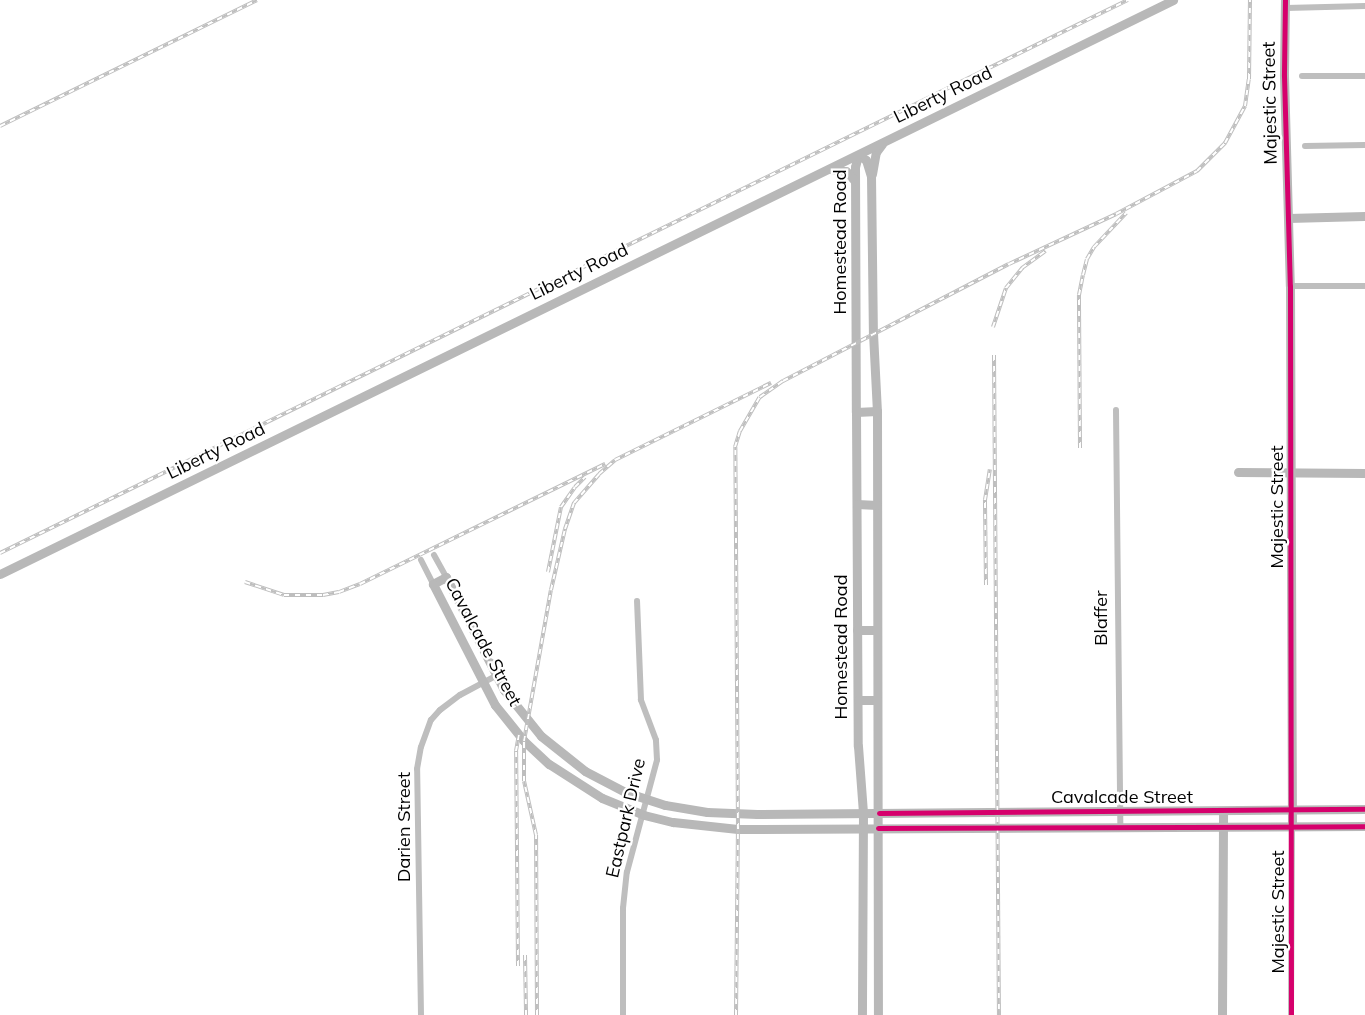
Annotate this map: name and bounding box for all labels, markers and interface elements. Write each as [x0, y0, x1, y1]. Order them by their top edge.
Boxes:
street label: Majestic Street [1258, 41, 1282, 165]
street label: Liberty Road [890, 62, 996, 128]
street label: Homestead Road [829, 170, 851, 314]
street label: Liberty Road [526, 239, 632, 305]
street label: Liberty Road [163, 418, 269, 484]
street label: Majestic Street [1266, 445, 1288, 569]
street label: Cavalcade Street [440, 574, 526, 710]
street label: Homestead Road [830, 575, 852, 719]
street label: Blaffer [1090, 590, 1112, 646]
street label: Eastpark Drive [602, 756, 650, 880]
street label: Darien Street [393, 772, 415, 882]
street label: Cavalcade Street [1051, 786, 1193, 808]
street label: Majestic Street [1267, 850, 1289, 974]

